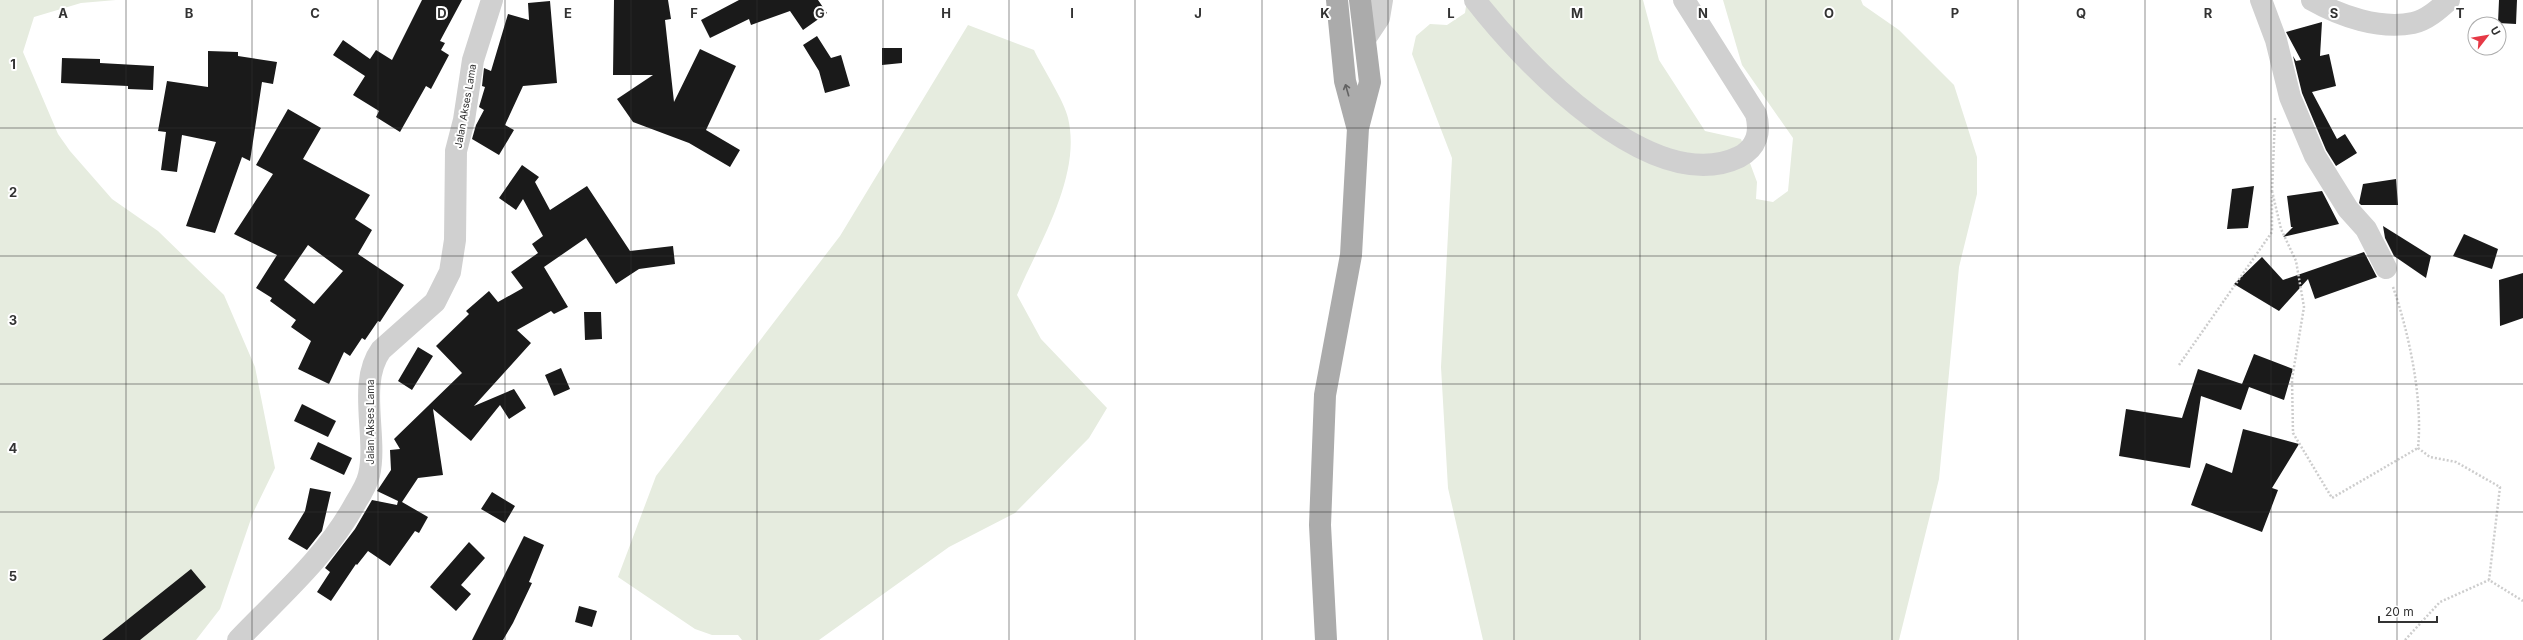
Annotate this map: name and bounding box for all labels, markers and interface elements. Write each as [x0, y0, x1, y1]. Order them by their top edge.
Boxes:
text: A [58, 5, 68, 21]
text: B [185, 5, 194, 21]
text: C [310, 5, 320, 21]
text: D [437, 5, 447, 21]
text: E [564, 5, 572, 21]
text: F [690, 5, 698, 21]
text: G [815, 5, 825, 21]
text: H [941, 5, 951, 21]
text: I [1070, 5, 1074, 21]
text: J [1194, 5, 1202, 21]
text: K [1320, 5, 1330, 21]
text: L [1447, 5, 1455, 21]
text: M [1571, 5, 1583, 21]
text: N [1698, 5, 1708, 21]
text: O [1824, 5, 1834, 21]
text: P [1951, 5, 1959, 21]
text: Q [2076, 5, 2086, 21]
text: R [2204, 5, 2213, 21]
text: S [2330, 5, 2338, 21]
text: T [2456, 5, 2465, 21]
north arrow [2467, 16, 2507, 56]
text: U [2487, 24, 2504, 38]
text: 1 [10, 56, 16, 72]
street label: Jalan Akses Lama [452, 63, 478, 149]
one-way arrow [1343, 84, 1350, 97]
text: 2 [9, 184, 17, 200]
text: 3 [9, 312, 17, 328]
street label: Jalan Akses Lama [364, 379, 376, 465]
text: 4 [9, 440, 18, 456]
text: 5 [9, 568, 17, 584]
scale bar [2379, 598, 2437, 624]
text: 20 m [2385, 604, 2414, 619]

